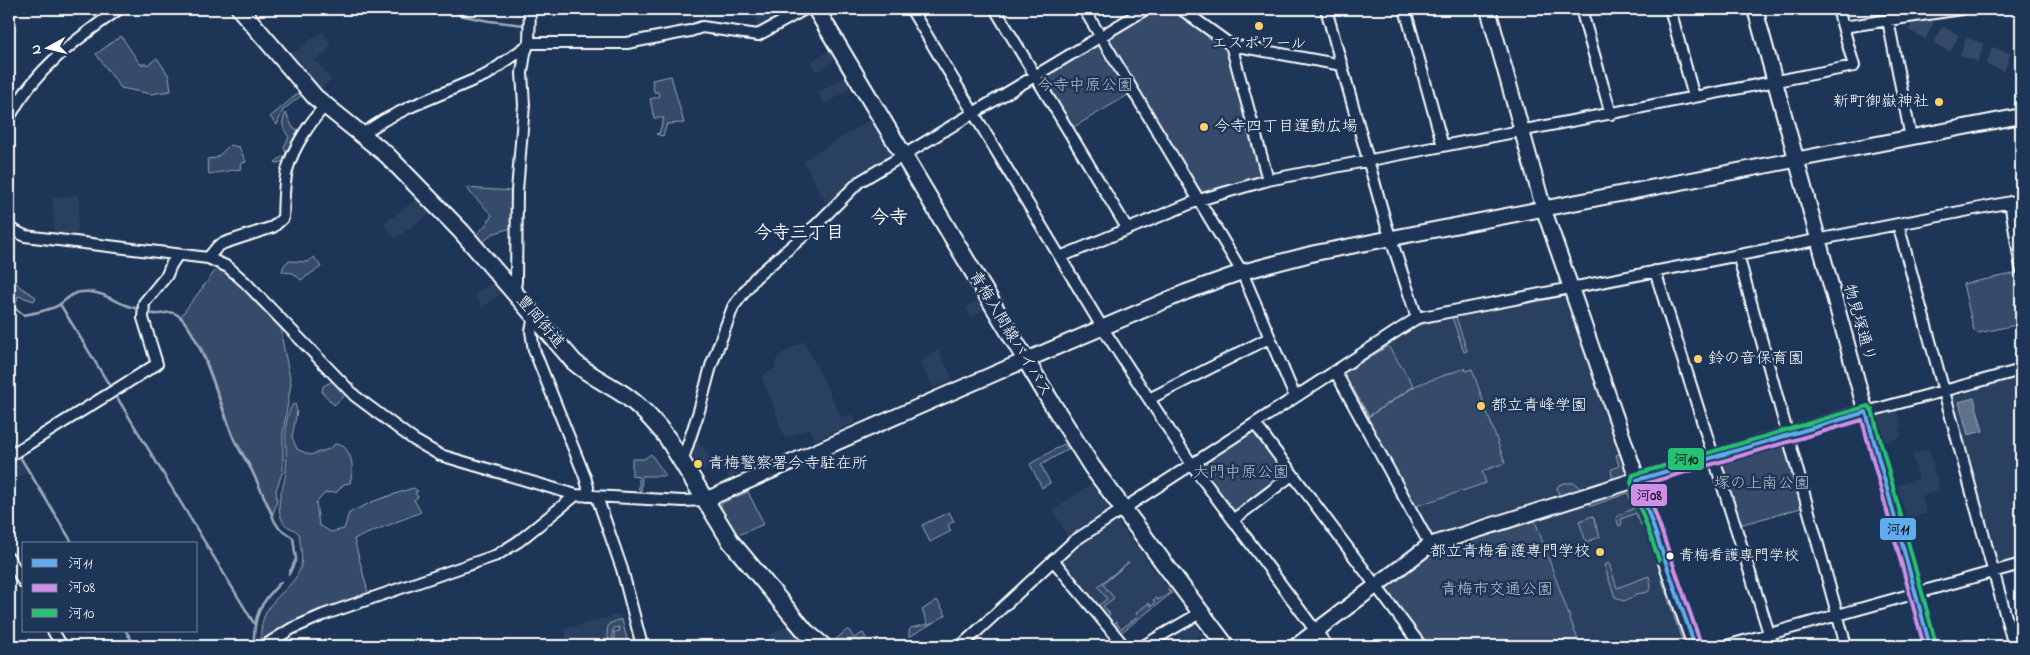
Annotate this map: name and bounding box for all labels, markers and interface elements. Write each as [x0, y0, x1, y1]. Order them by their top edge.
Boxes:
marker: エスポワール [1253, 20, 1265, 32]
north arrow [22, 22, 72, 72]
place label: エスポワール [1211, 32, 1307, 56]
text: N [26, 43, 48, 56]
park label: 今寺中原公園 [1037, 74, 1133, 98]
place label: 新町御嶽神社 [1833, 90, 1929, 114]
marker: 新町御嶽神社 [1933, 96, 1945, 108]
place label: 今寺四丁目運動広場 [1214, 115, 1358, 139]
marker: 今寺四丁目運動広場 [1198, 121, 1210, 133]
district label: 今寺 [870, 205, 908, 232]
district label: 今寺三丁目 [754, 221, 844, 247]
street label: 青梅入間線バイパス [963, 266, 1057, 402]
street label: 物見塚通り [1836, 281, 1882, 365]
street label: 豊岡街道 [510, 290, 570, 354]
place label: 鈴の音保育園 [1708, 347, 1804, 371]
marker: 鈴の音保育園 [1692, 353, 1704, 365]
place label: 都立青峰学園 [1491, 394, 1587, 418]
marker: 都立青峰学園 [1475, 400, 1487, 412]
line badge: 河10 [1667, 447, 1705, 471]
text: 河10 [1674, 450, 1698, 471]
place label: 青梅警察署今寺駐在所 [708, 452, 868, 476]
marker: 青梅警察署今寺駐在所 [692, 458, 704, 470]
park label: 大門中原公園 [1193, 461, 1289, 485]
park label: 塚の上南公園 [1714, 472, 1810, 496]
line badge: 河08 [1630, 483, 1668, 507]
text: 河08 [1636, 486, 1662, 507]
line badge: 河11 [1879, 517, 1917, 541]
text: 河11 [1887, 520, 1910, 541]
place label: 都立青梅看護専門学校 [1430, 540, 1590, 564]
legend [22, 542, 198, 632]
place label: 青梅看護専門学校 [1679, 545, 1799, 567]
marker: 都立青梅看護専門学校 [1594, 546, 1606, 558]
marker: 青梅看護専門学校 [1665, 551, 1675, 561]
text: 河11 [68, 553, 93, 575]
text: 河08 [68, 577, 95, 599]
park label: 青梅市交通公園 [1441, 578, 1553, 602]
text: 河10 [68, 603, 95, 625]

